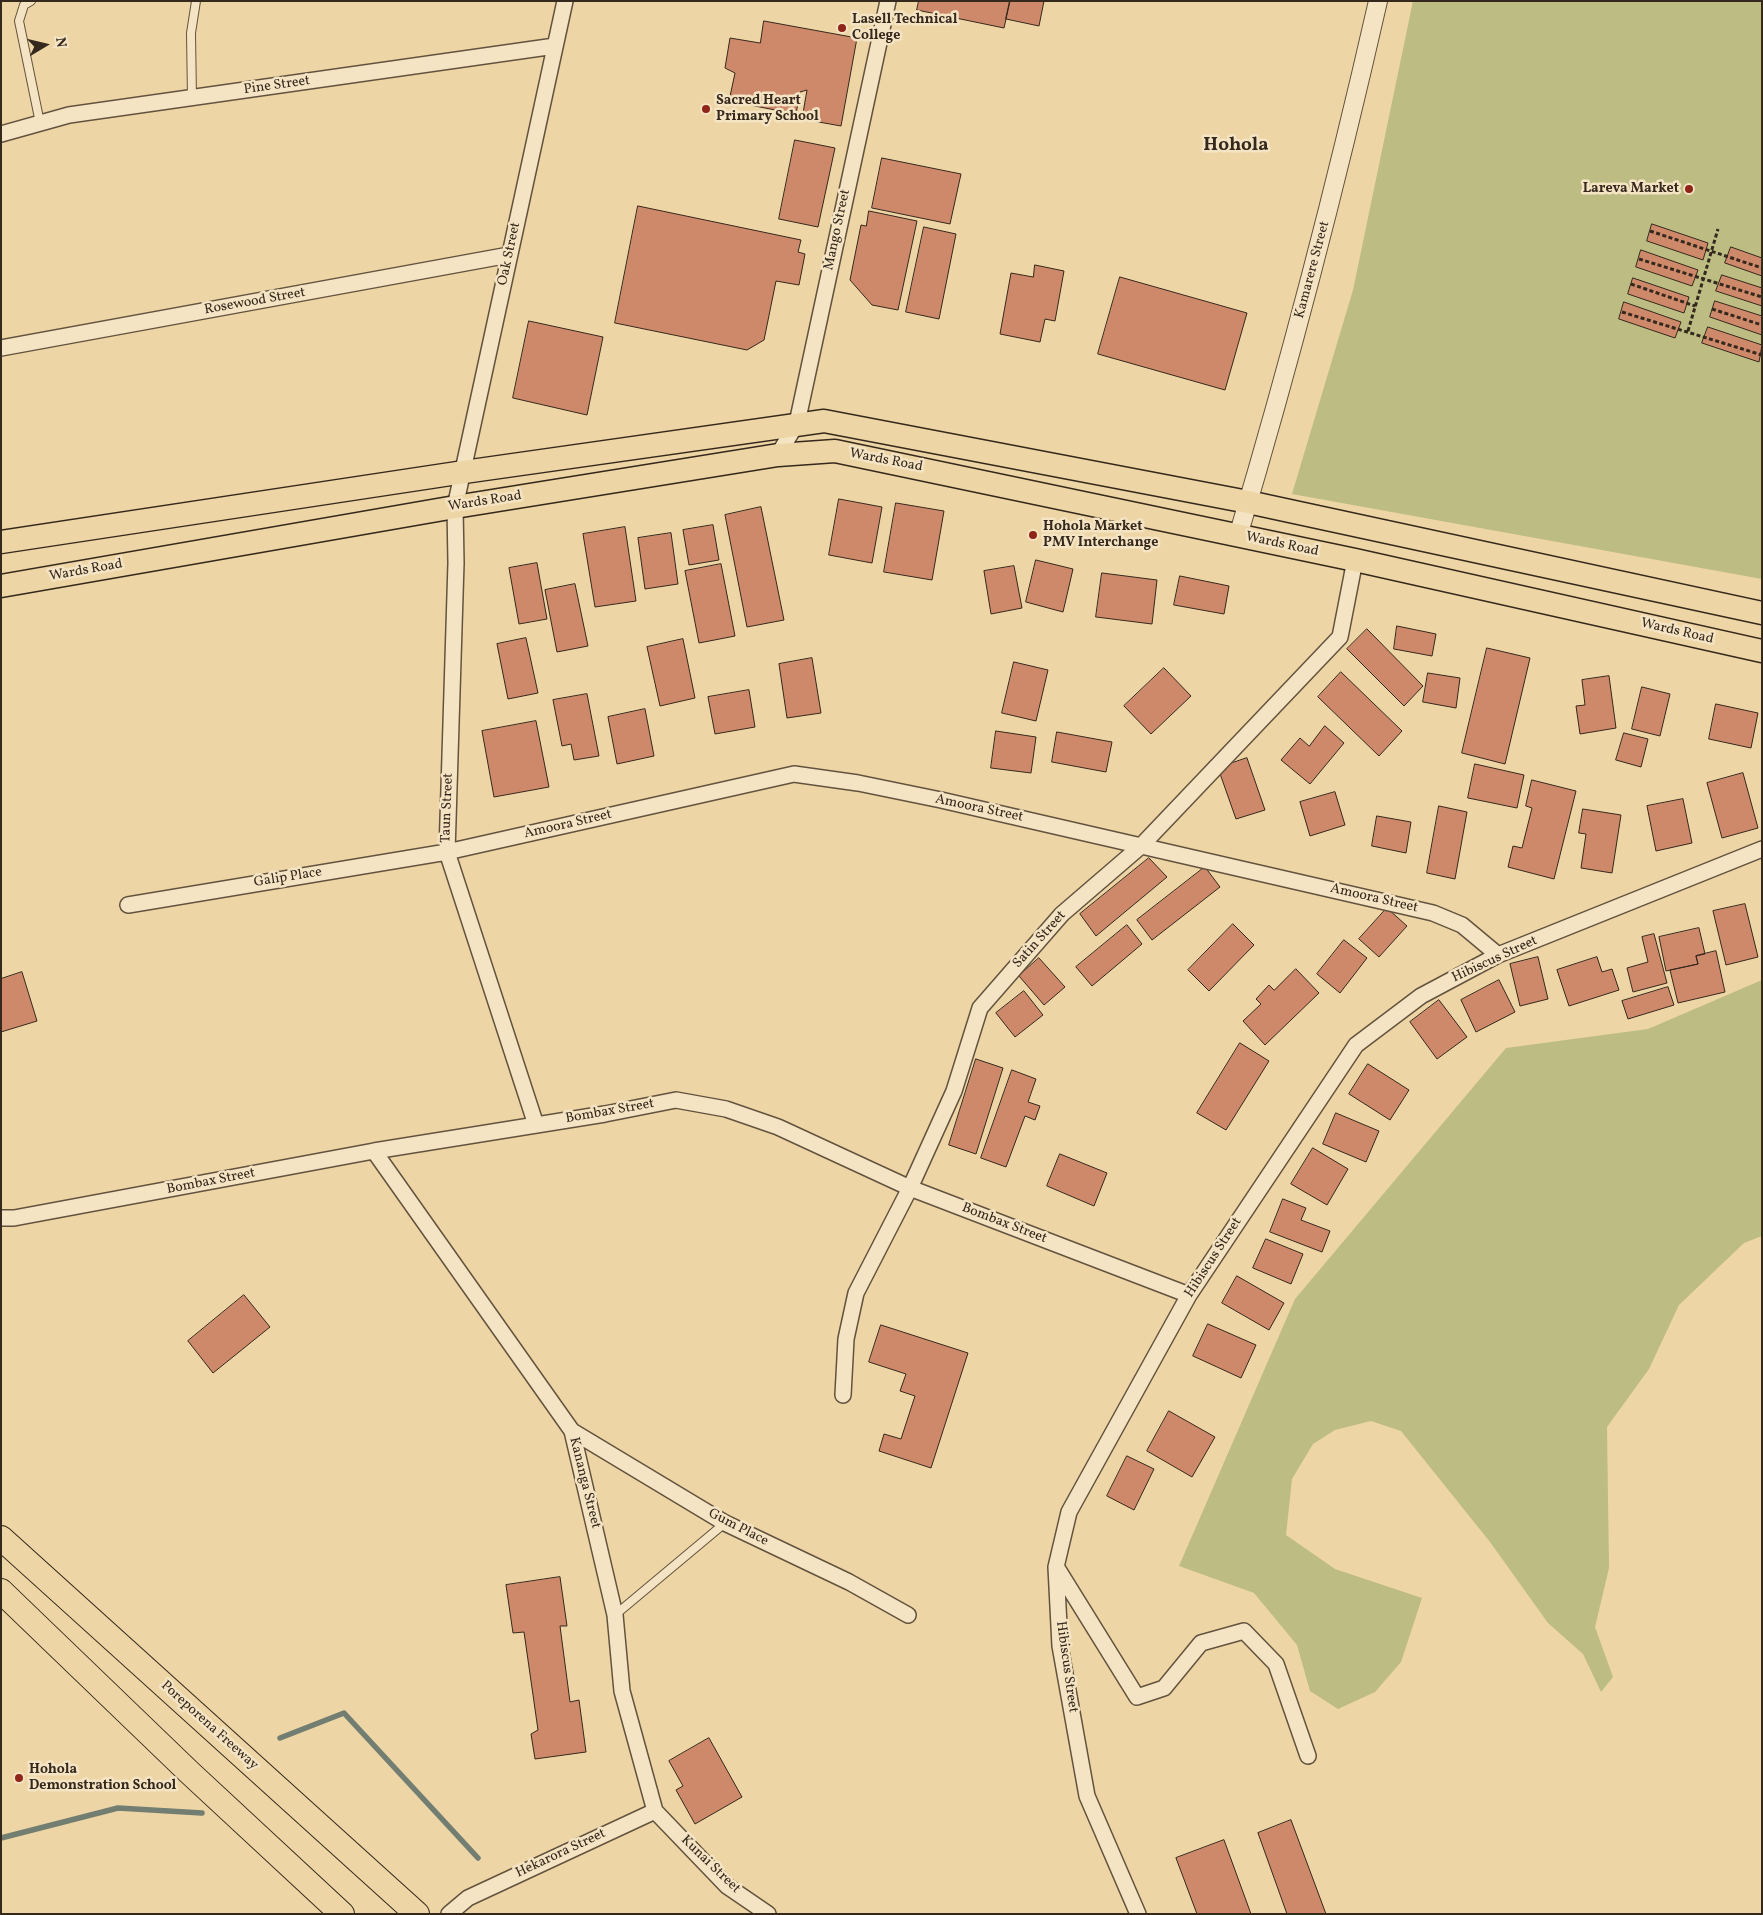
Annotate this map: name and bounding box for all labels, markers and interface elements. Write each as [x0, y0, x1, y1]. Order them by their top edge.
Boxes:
place label: Lasell Technical College [852, 12, 957, 44]
north arrow [20, 20, 70, 70]
marker: Lasell Technical College [836, 22, 848, 34]
text: N [50, 36, 70, 49]
street label: Pine Street [243, 73, 311, 99]
place label: Sacred Heart Primary School [716, 93, 819, 125]
marker: Sacred Heart Primary School [700, 103, 712, 115]
district label: Hohola [1203, 136, 1269, 158]
place label: Lareva Market [1583, 181, 1679, 197]
marker: Lareva Market [1683, 183, 1695, 195]
street label: Mango Street [821, 188, 855, 272]
street label: Kamarere Street [1292, 219, 1334, 321]
street label: Oak Street [495, 221, 525, 287]
street label: Rosewood Street [203, 285, 307, 319]
street label: Wards Road [848, 446, 924, 476]
street label: Wards Road [447, 488, 523, 516]
place label: Hohola Market PMV Interchange [1043, 519, 1158, 552]
marker: Hohola Market PMV Interchange [1027, 529, 1039, 541]
street label: Wards Road [1244, 529, 1320, 561]
street label: Wards Road [48, 556, 124, 586]
street label: Wards Road [1639, 615, 1715, 649]
street label: Taun Street [438, 773, 458, 843]
street label: Amoora Street [933, 791, 1025, 827]
street label: Amoora Street [523, 807, 613, 843]
street label: Galip Place [253, 864, 323, 892]
street label: Amoora Street [1329, 881, 1419, 917]
street label: Satin Street [1010, 908, 1070, 972]
street label: Hibiscus Street [1450, 933, 1540, 987]
street label: Bombax Street [564, 1096, 656, 1128]
street label: Bombax Street [165, 1165, 257, 1199]
street label: Bombax Street [959, 1200, 1049, 1248]
street label: Hibiscus Street [1182, 1215, 1246, 1301]
street label: Kananga Street [565, 1435, 603, 1531]
street label: Gum Place [705, 1506, 771, 1550]
street label: Hibiscus Street [1051, 1620, 1081, 1714]
street label: Poreporena Freeway [157, 1678, 261, 1774]
place label: Hohola Demonstration School [29, 1762, 176, 1794]
marker: Hohola Demonstration School [13, 1772, 25, 1784]
street label: Hekarora Street [513, 1826, 609, 1882]
street label: Kunai Street [677, 1832, 743, 1898]

